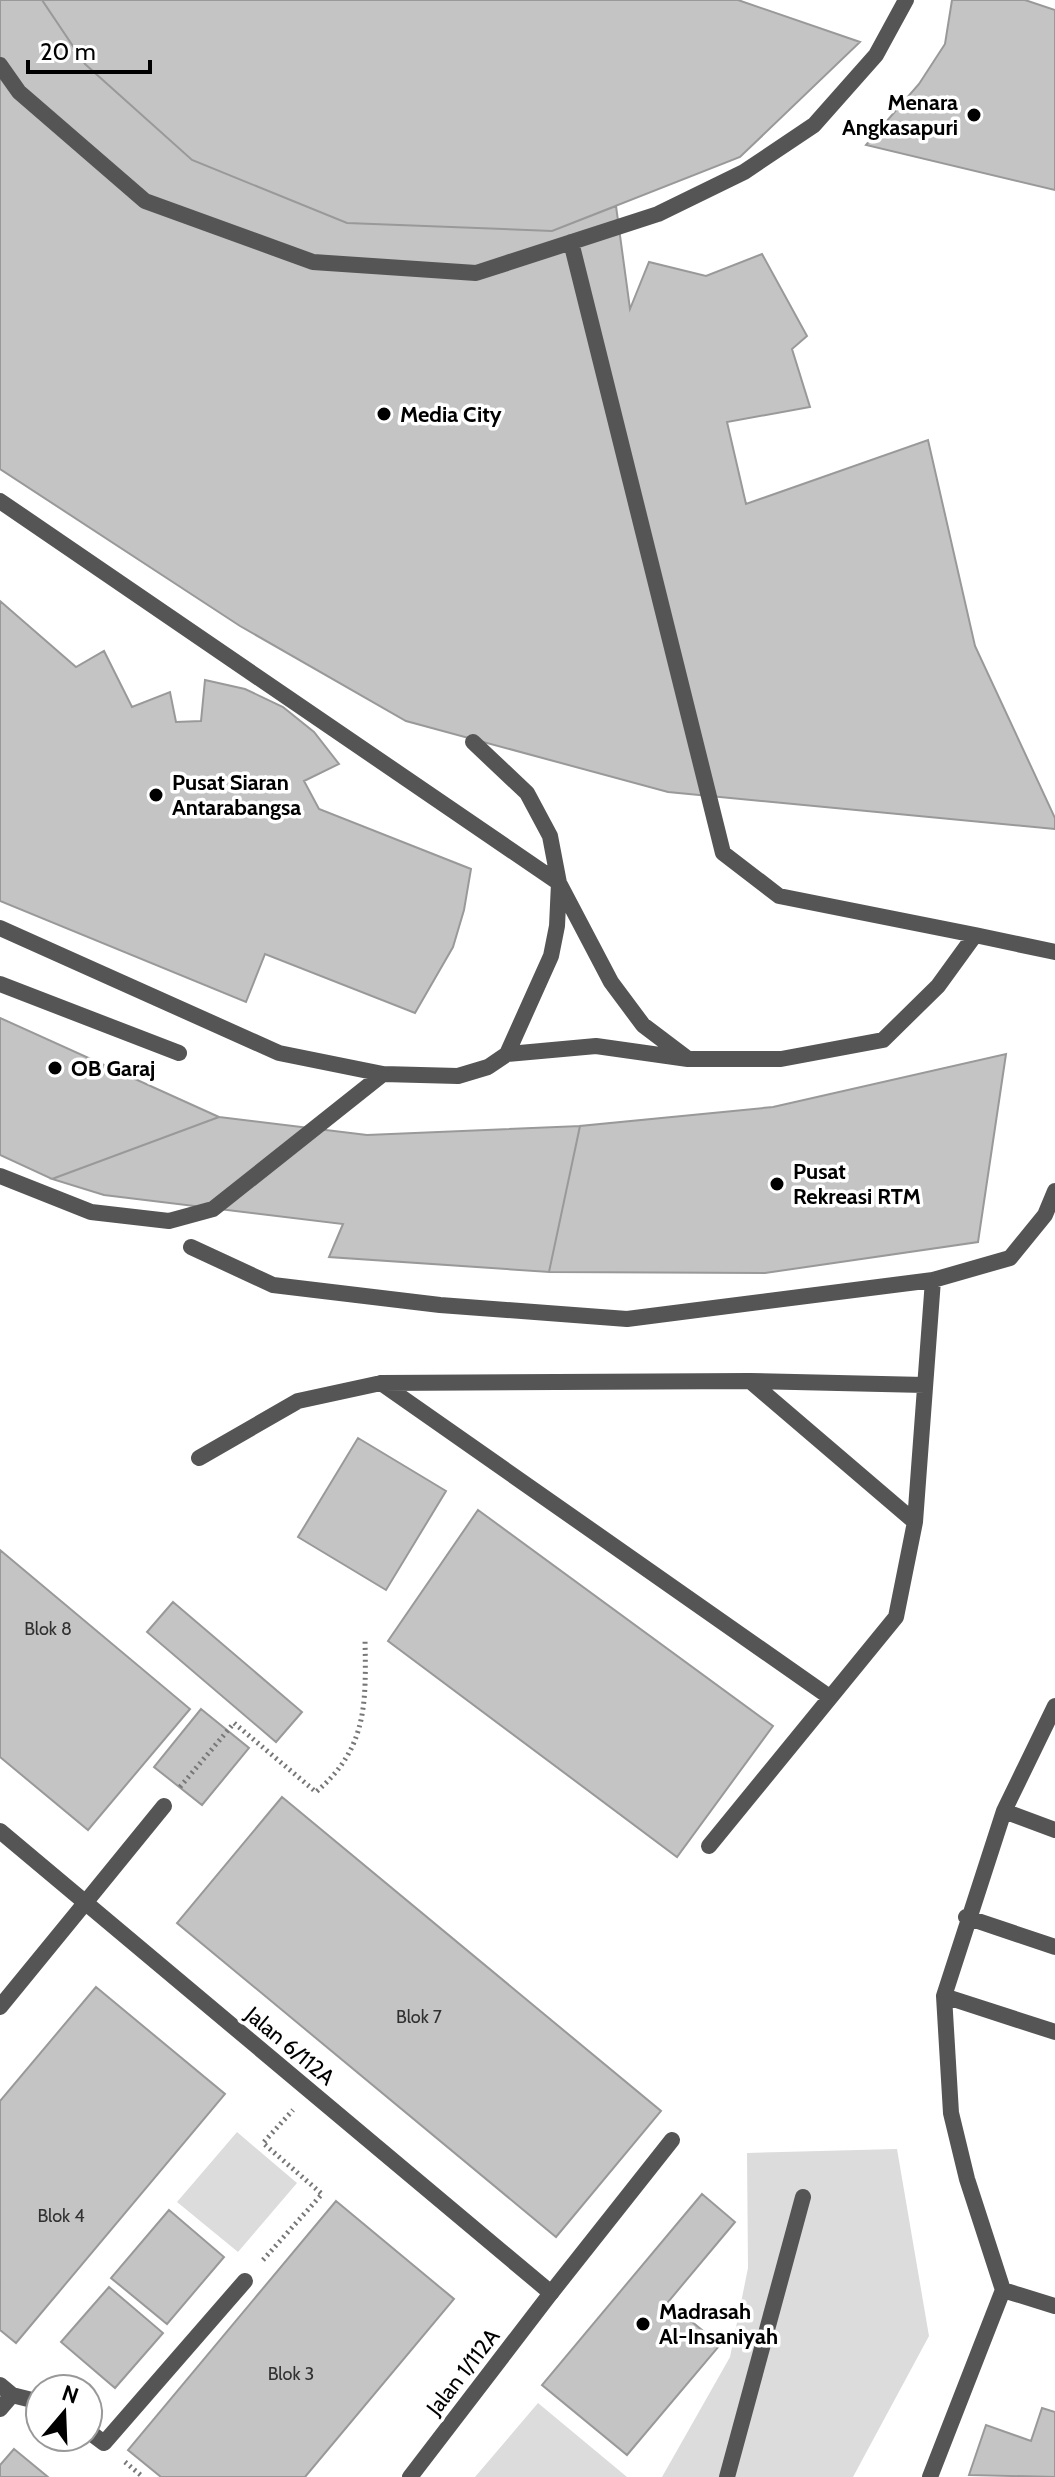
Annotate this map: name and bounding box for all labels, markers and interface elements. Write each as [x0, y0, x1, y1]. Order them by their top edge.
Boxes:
scale bar [28, 24, 150, 74]
text: 20 m [40, 37, 96, 66]
place label: Menara Angkasapuri [842, 89, 958, 141]
marker: Menara Angkasapuri [965, 106, 983, 124]
place label: Media City [400, 401, 502, 428]
marker: Media City [375, 405, 393, 423]
place label: Pusat Siaran Antarabangsa [172, 769, 301, 821]
marker: Pusat Siaran Antarabangsa [147, 786, 165, 804]
place label: OB Garaj [71, 1055, 155, 1082]
marker: OB Garaj [46, 1059, 64, 1077]
place label: Pusat Rekreasi RTM [793, 1158, 921, 1210]
marker: Pusat Rekreasi RTM [768, 1175, 786, 1193]
house number: Blok 8 [24, 1618, 72, 1640]
street label: Jalan 6/112A [239, 2000, 340, 2091]
house number: Blok 7 [396, 2006, 442, 2028]
house number: Blok 4 [37, 2205, 85, 2227]
place label: Madrasah Al-Insaniyah [659, 2298, 778, 2350]
marker: Madrasah Al-Insaniyah [634, 2315, 652, 2333]
street label: Jalan 1/112A [420, 2323, 506, 2422]
house number: Blok 3 [268, 2363, 314, 2385]
north arrow [24, 2373, 104, 2453]
text: N [59, 2379, 82, 2410]

